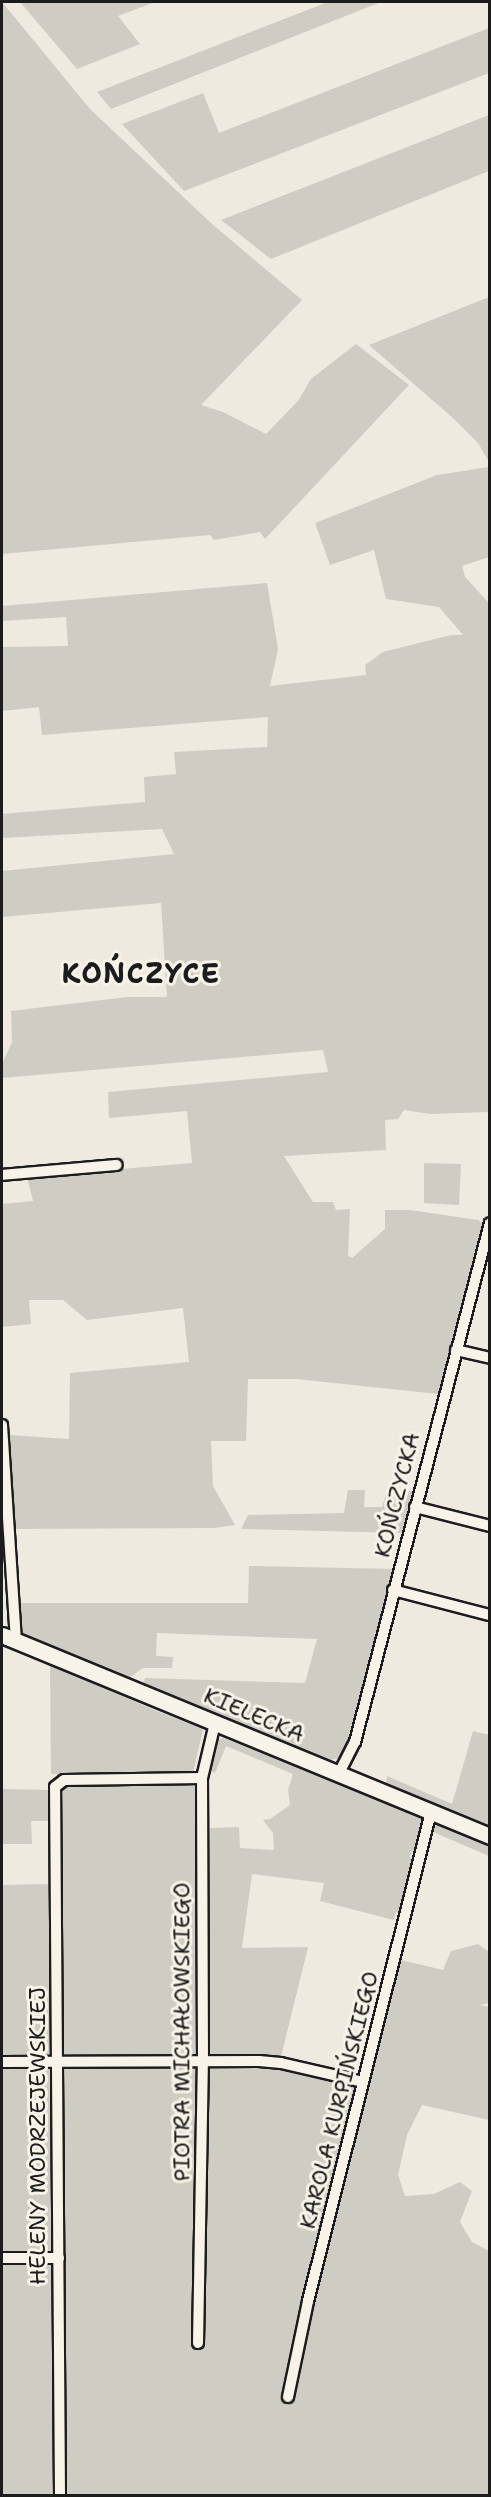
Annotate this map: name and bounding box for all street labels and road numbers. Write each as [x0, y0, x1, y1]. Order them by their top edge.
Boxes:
street label: KOŃCZYCKA [369, 1430, 425, 1560]
street label: KIELECKA [200, 1682, 308, 1748]
street label: PIOTRA MICHAŁOWSKIEGO [169, 1883, 195, 2181]
street label: KAROLA KURPIŃSKIEGO [294, 1968, 384, 2232]
street label: HELENY MODRZEJEWSKIEJ [25, 1987, 51, 2285]

